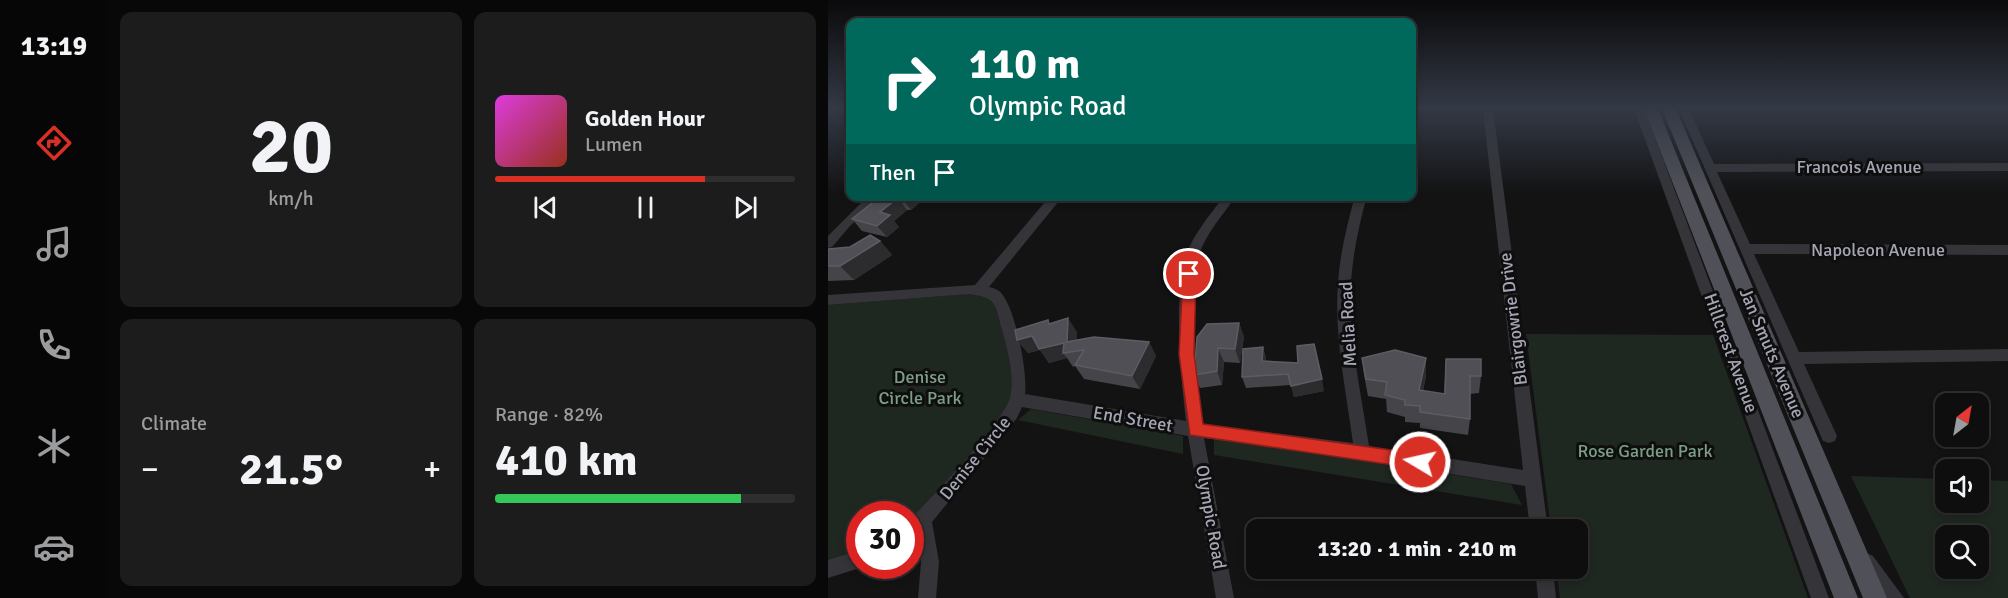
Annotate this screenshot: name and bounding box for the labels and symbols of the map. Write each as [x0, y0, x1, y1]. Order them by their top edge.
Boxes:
street label: Francois Avenue [1796, 156, 1922, 178]
street label: Napoleon Avenue [1811, 239, 1945, 261]
pin [1163, 248, 1214, 299]
street label: Blairgowrie Drive [1494, 251, 1532, 387]
street label: Melia Road [1335, 281, 1361, 367]
street label: Jan Smuts Avenue [1735, 285, 1809, 421]
street label: Hillcrest Avenue [1699, 290, 1763, 416]
park label: Denise Circle Park [878, 366, 962, 409]
north arrow [1935, 393, 1989, 447]
street label: End Street [1091, 401, 1175, 437]
street label: Denise Circle [935, 412, 1015, 504]
position arrow [1388, 430, 1452, 494]
park label: Rose Garden Park [1578, 440, 1712, 462]
street label: Olympic Road [1191, 463, 1231, 571]
speed limit sign: 30 [846, 501, 924, 579]

